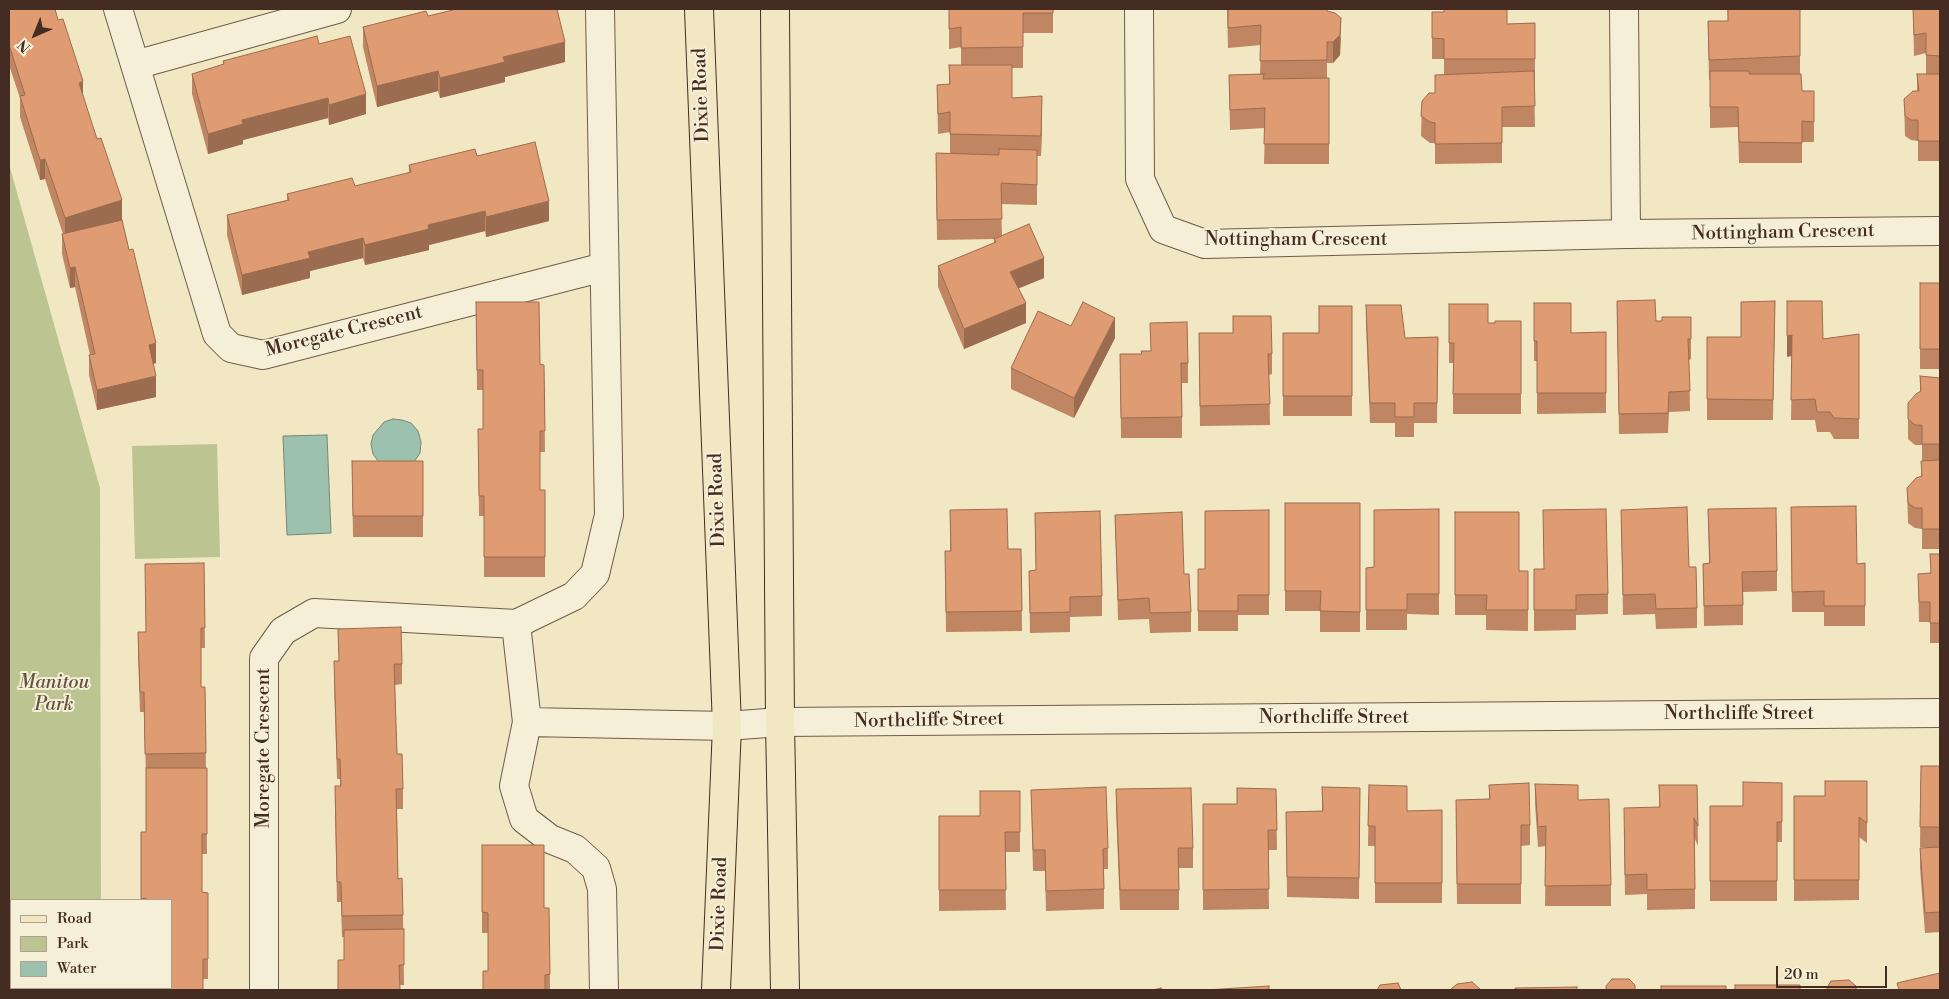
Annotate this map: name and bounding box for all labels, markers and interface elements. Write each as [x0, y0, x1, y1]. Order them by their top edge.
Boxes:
north arrow [10, 10, 60, 60]
text: N [14, 35, 35, 56]
street label: Dixie Road [689, 47, 715, 143]
street label: Nottingham Crescent [1691, 220, 1875, 246]
street label: Nottingham Crescent [1204, 229, 1388, 251]
street label: Moregate Crescent [263, 301, 425, 363]
street label: Dixie Road [705, 452, 731, 548]
street label: Moregate Crescent [253, 668, 275, 828]
park label: Manitou Park [19, 672, 89, 716]
street label: Northcliffe Street [1664, 703, 1814, 725]
street label: Northcliffe Street [1259, 707, 1409, 729]
street label: Northcliffe Street [854, 708, 1004, 734]
street label: Dixie Road [707, 856, 733, 952]
legend [10, 899, 172, 989]
text: Road [57, 909, 92, 928]
text: Park [57, 934, 88, 953]
scale bar [1779, 956, 1890, 988]
text: Water [57, 959, 96, 978]
text: 20 m [1784, 965, 1819, 984]

